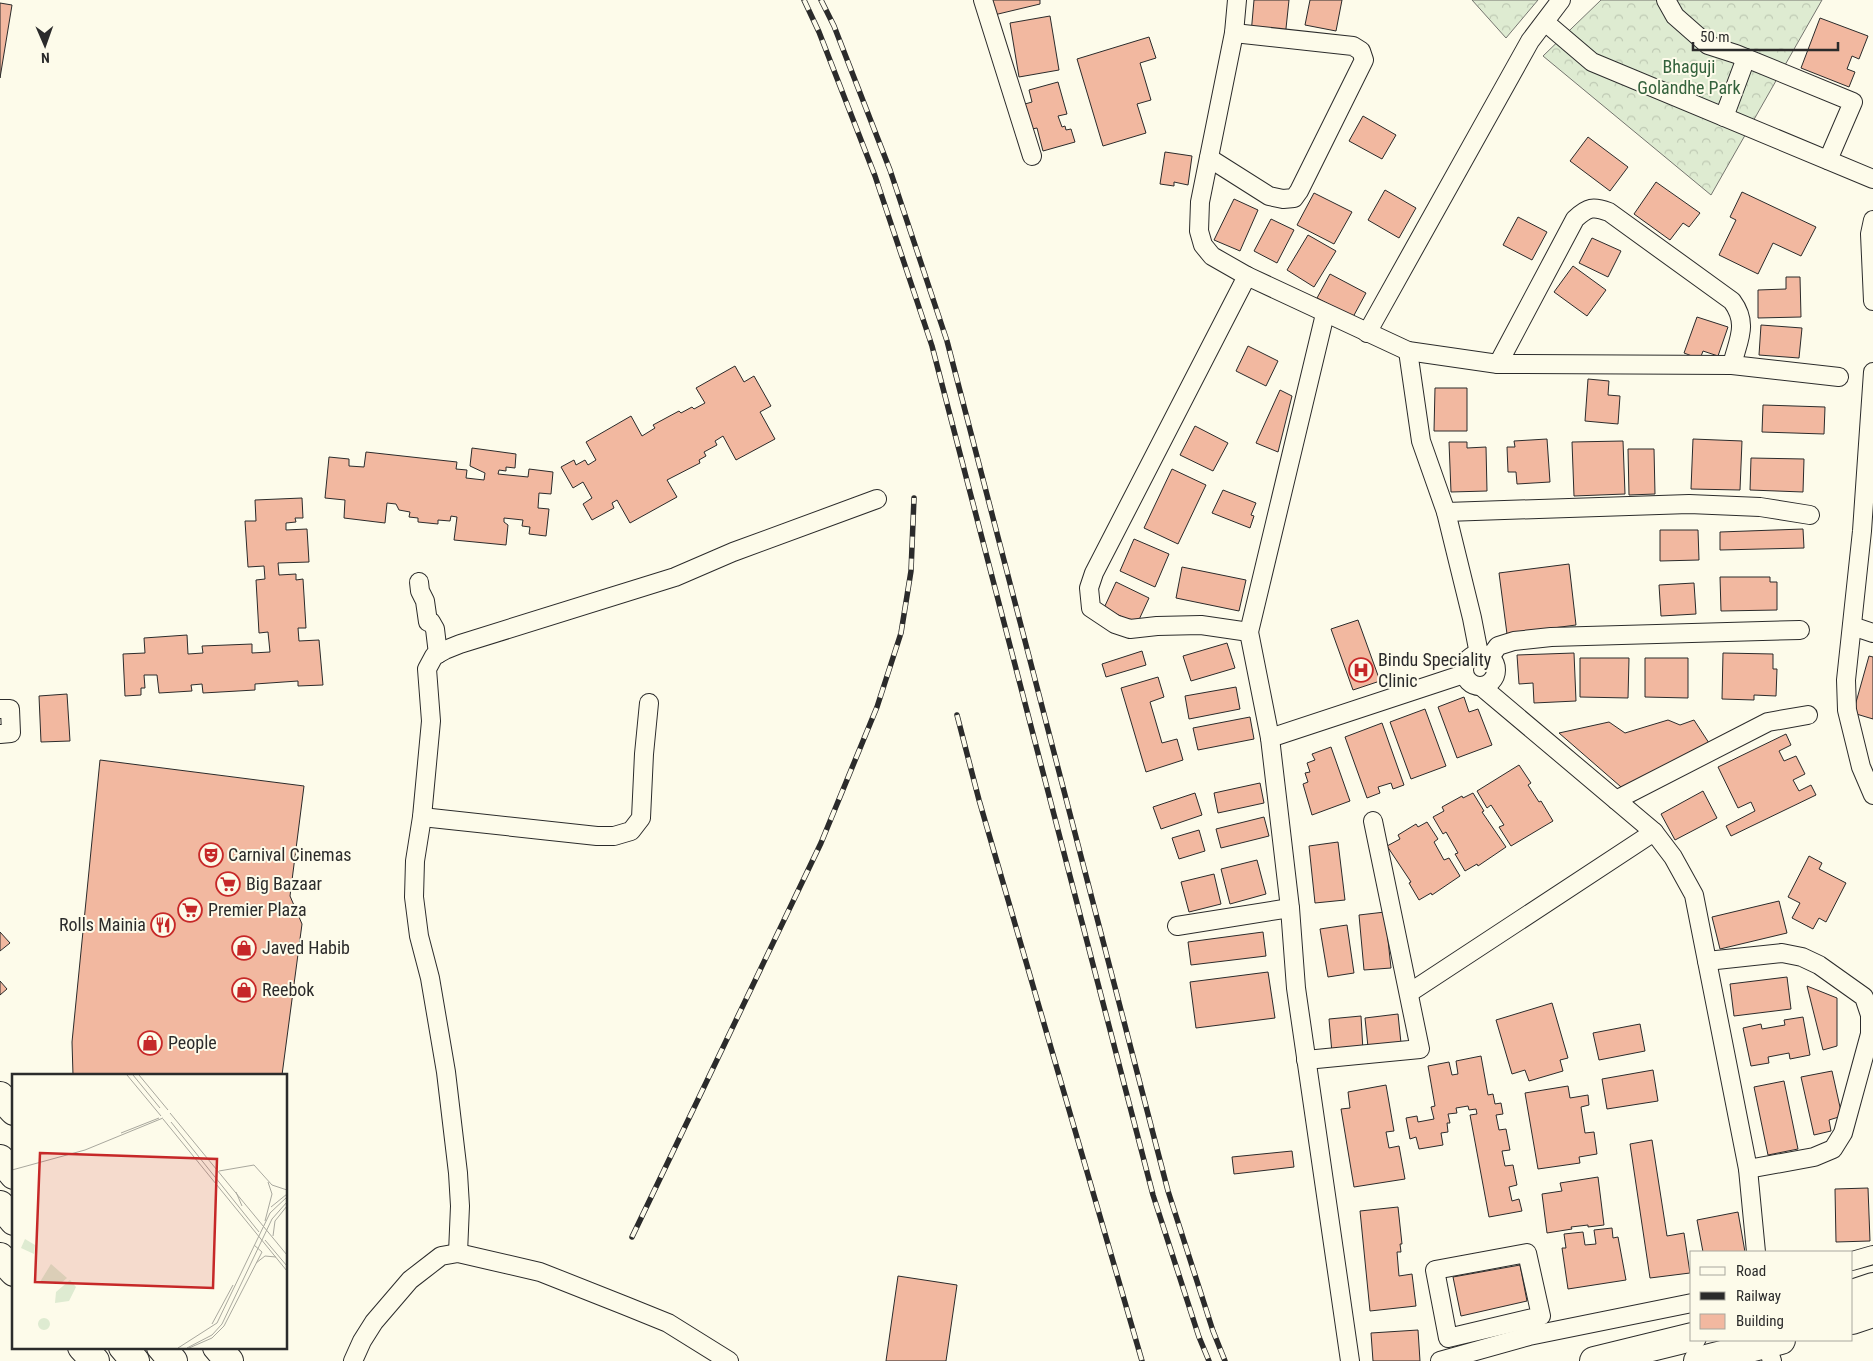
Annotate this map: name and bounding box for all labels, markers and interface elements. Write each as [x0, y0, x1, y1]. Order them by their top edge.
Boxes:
north arrow [20, 20, 70, 70]
scale bar [1693, 20, 1838, 52]
text: 50 m [1700, 28, 1730, 46]
text: N [41, 50, 50, 66]
park label: Bhaguji Golandhe Park [1637, 56, 1741, 98]
place label: Bindu Speciality Clinic [1378, 649, 1492, 691]
hospital icon: Bindu Speciality Clinic [1348, 657, 1374, 683]
theatre icon: Carnival Cinemas [198, 842, 224, 868]
place label: Carnival Cinemas [228, 844, 352, 865]
supermarket icon: Big Bazaar [215, 871, 241, 897]
place label: Big Bazaar [246, 873, 323, 894]
supermarket icon: Premier Plaza [177, 897, 203, 923]
place label: Premier Plaza [208, 899, 307, 920]
restaurant icon: Rolls Mainia [150, 912, 176, 938]
place label: Rolls Mainia [59, 914, 146, 935]
shop icon: Javed Habib [231, 935, 257, 961]
place label: Javed Habib [262, 937, 350, 958]
shop icon: Reebok [231, 977, 257, 1003]
place label: Reebok [262, 979, 314, 1000]
shop icon: People [137, 1030, 163, 1056]
place label: People [168, 1032, 217, 1053]
inset map [12, 1074, 288, 1348]
legend [1690, 1251, 1853, 1341]
text: Road [1736, 1262, 1766, 1280]
text: Railway [1736, 1287, 1781, 1305]
text: Building [1736, 1312, 1784, 1330]

